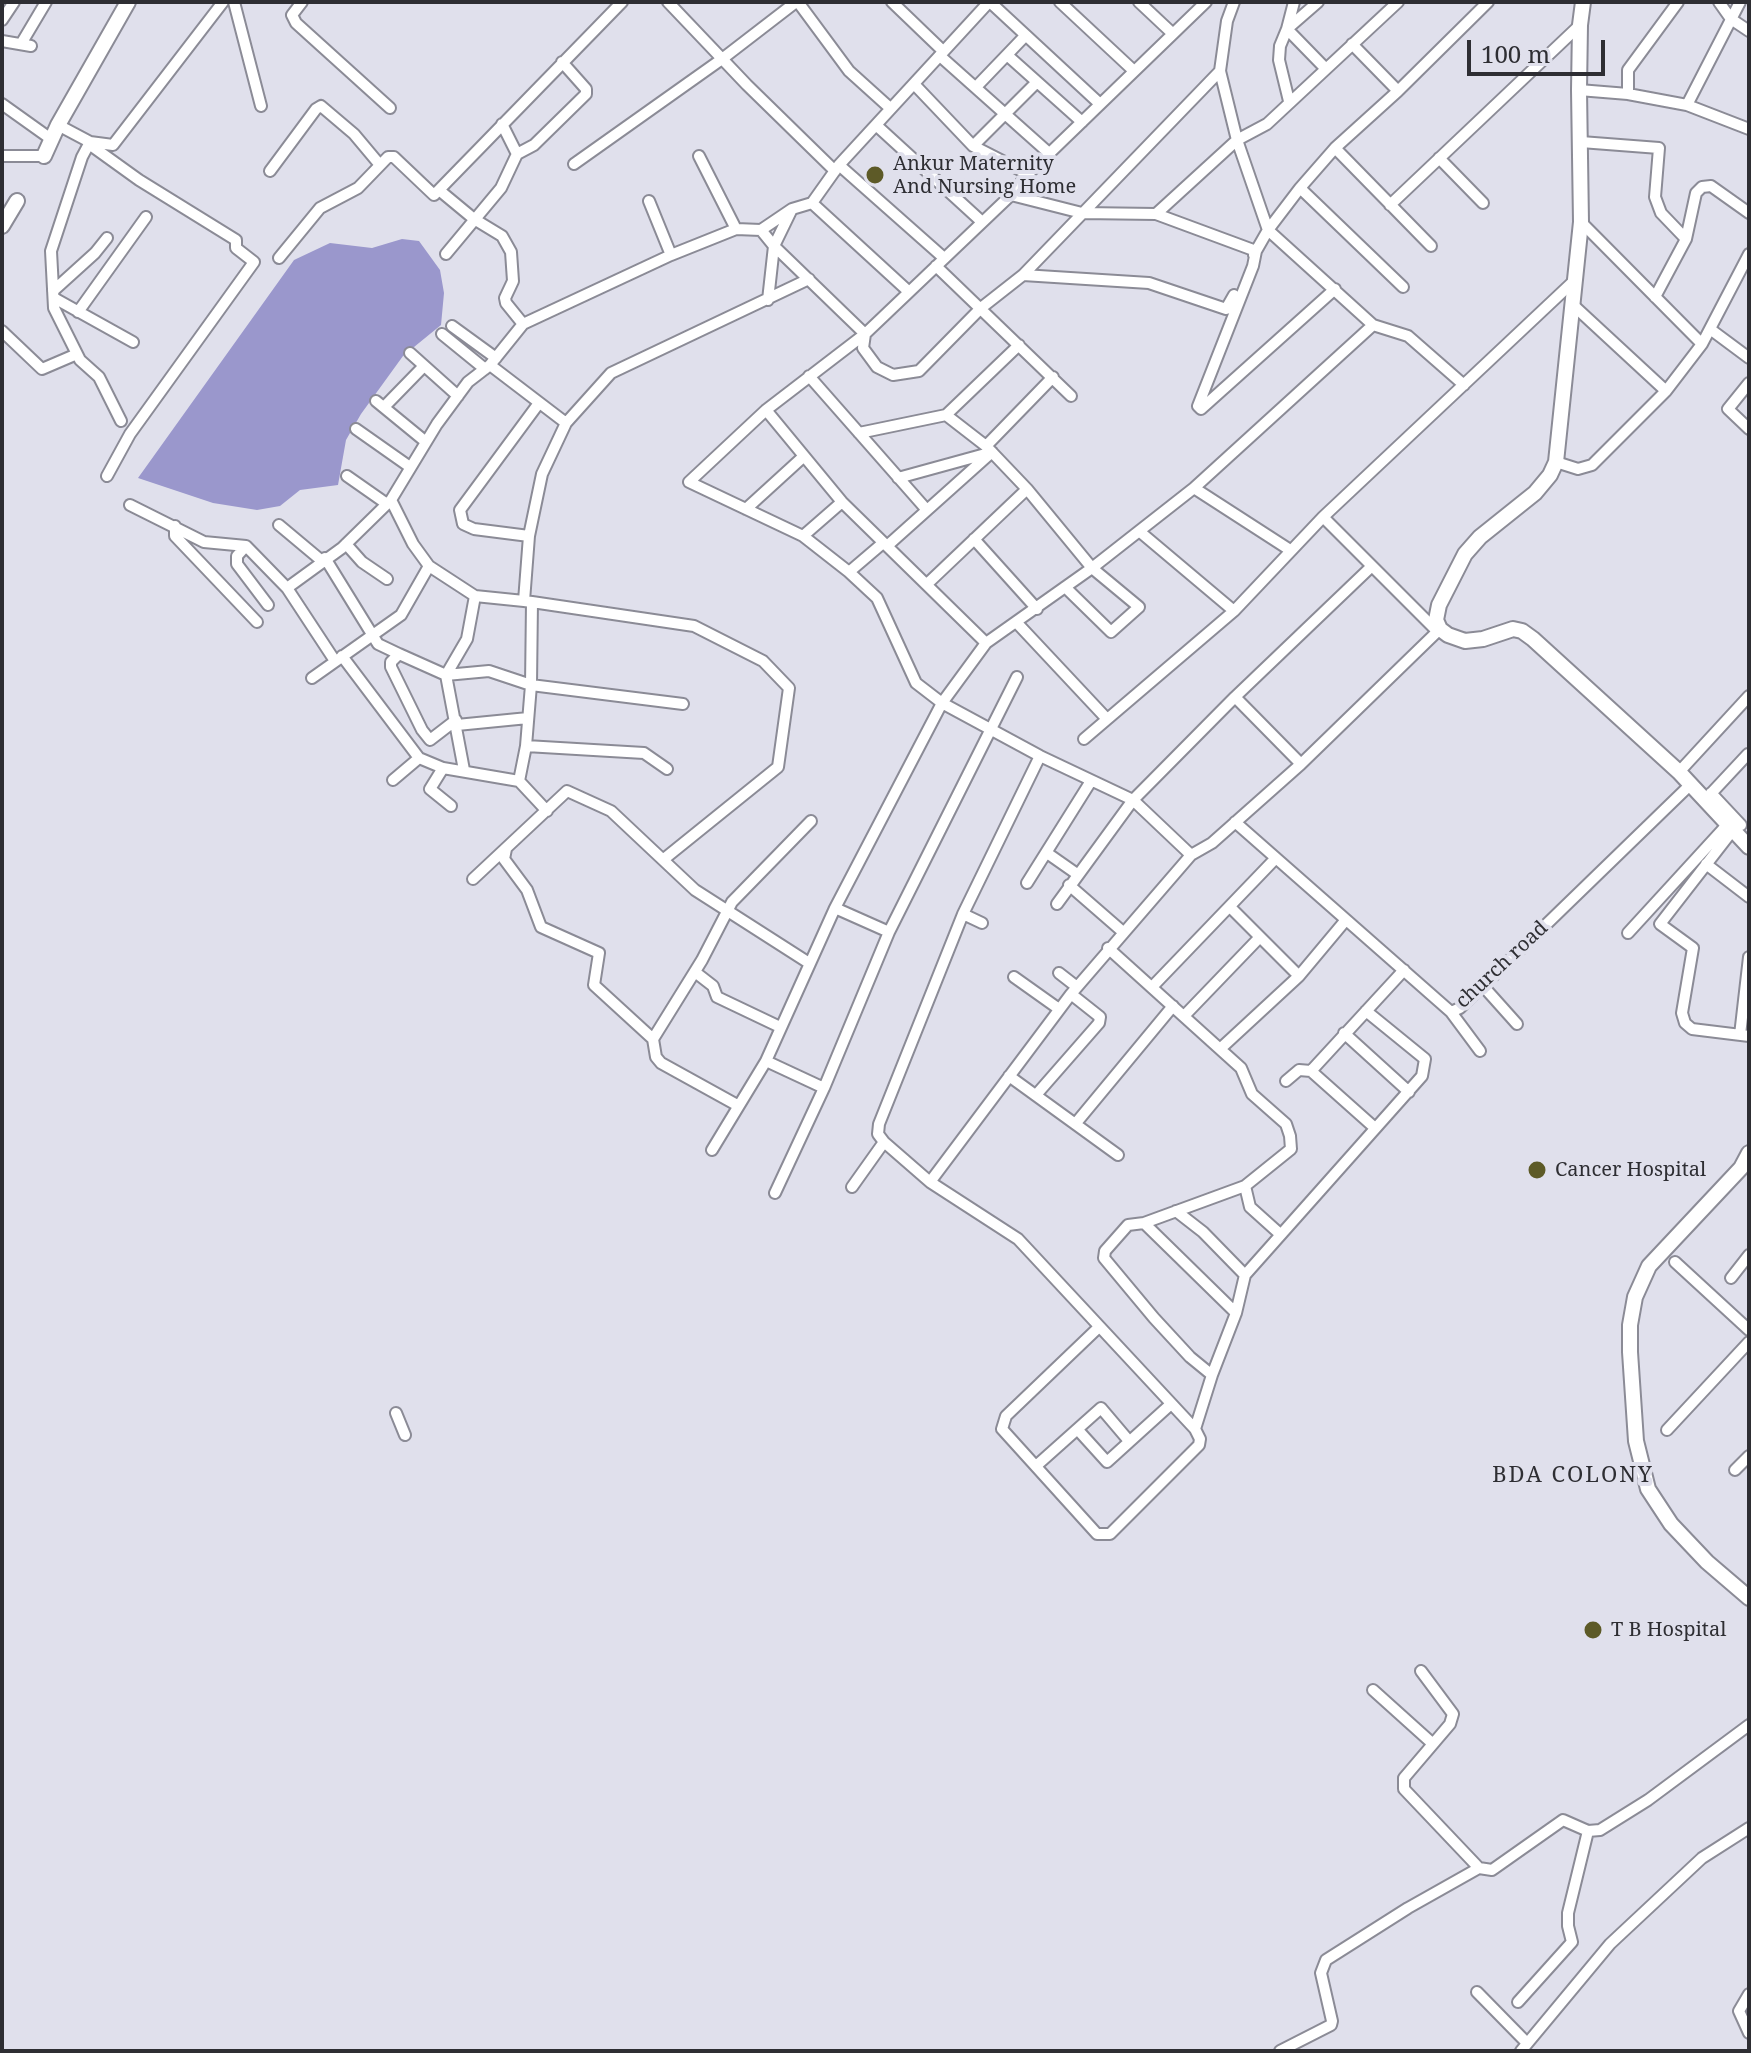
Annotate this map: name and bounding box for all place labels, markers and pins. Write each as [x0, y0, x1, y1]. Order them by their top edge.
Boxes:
place label: Ankur Maternity And Nursing Home [893, 152, 1076, 199]
marker: Ankur Maternity And Nursing Home [864, 164, 886, 186]
place label: Cancer Hospital [1555, 1158, 1706, 1182]
marker: Cancer Hospital [1526, 1159, 1548, 1181]
place label: T B Hospital [1611, 1618, 1726, 1642]
marker: T B Hospital [1582, 1619, 1604, 1641]

